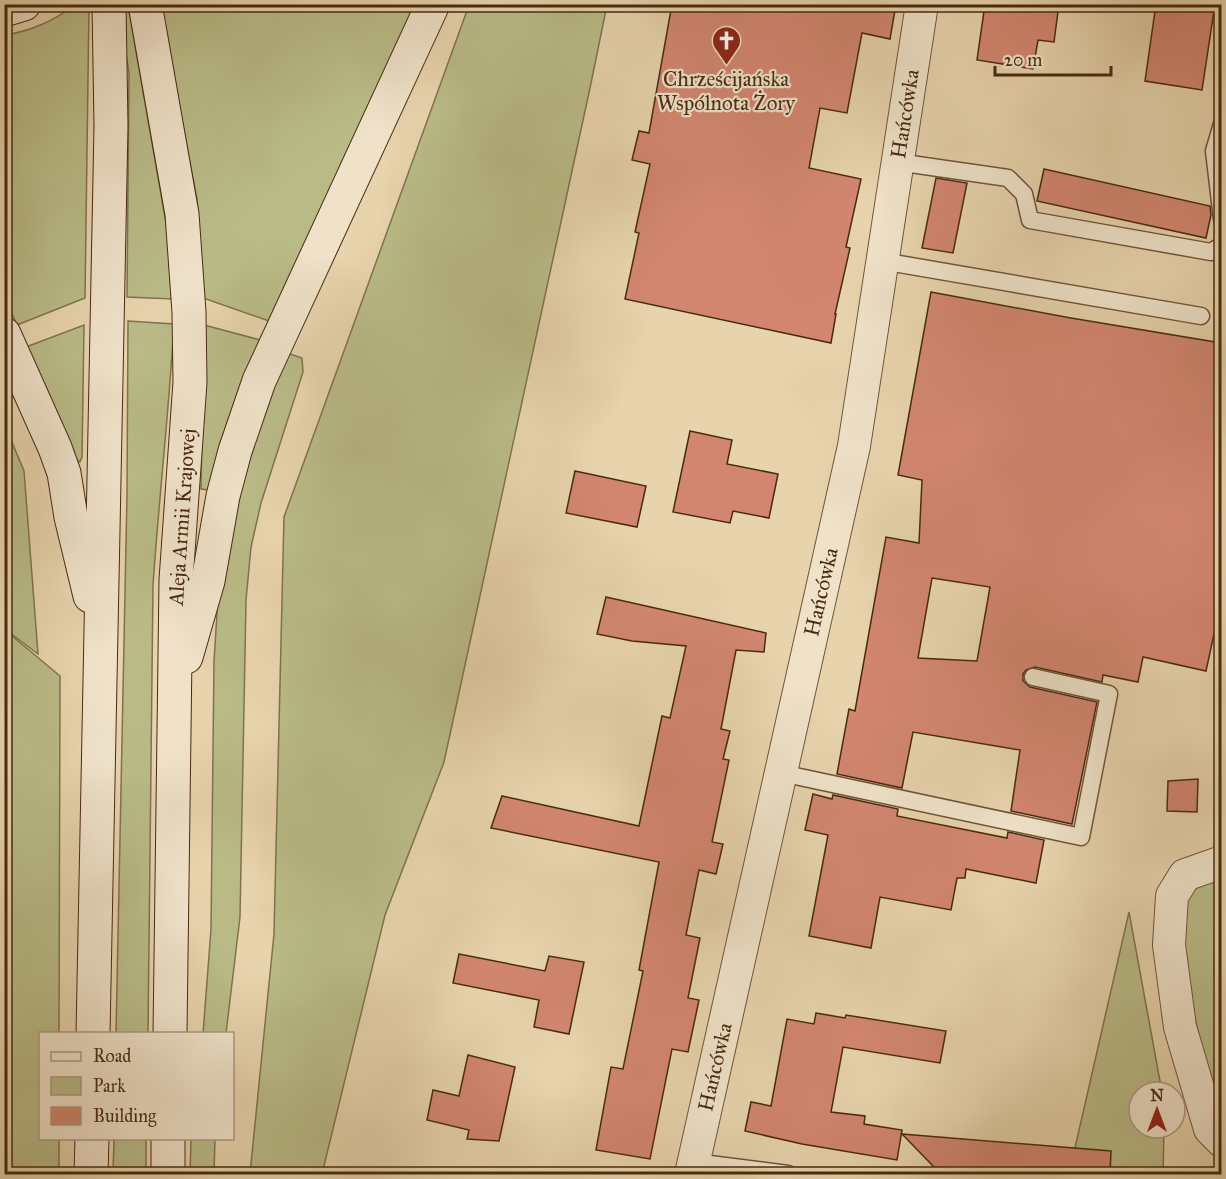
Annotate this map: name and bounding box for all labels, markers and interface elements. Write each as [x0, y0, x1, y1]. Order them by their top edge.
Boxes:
church icon: Chrześcijańska Wspólnota Żory [710, 24, 742, 66]
scale bar [995, 39, 1110, 77]
text: 20 m [1004, 49, 1042, 71]
place label: Chrześcijańska Wspólnota Żory [657, 66, 796, 116]
street label: Hańcówka [885, 67, 925, 161]
street label: Aleja Armii Krajowej [163, 428, 201, 607]
street label: Hańcówka [798, 545, 844, 639]
street label: Hańcówka [692, 1020, 738, 1114]
legend [39, 1032, 234, 1140]
text: Road [93, 1045, 131, 1067]
text: Park [93, 1075, 126, 1097]
north arrow [1127, 1080, 1187, 1140]
text: N [1150, 1086, 1164, 1105]
text: Building [93, 1105, 157, 1128]

